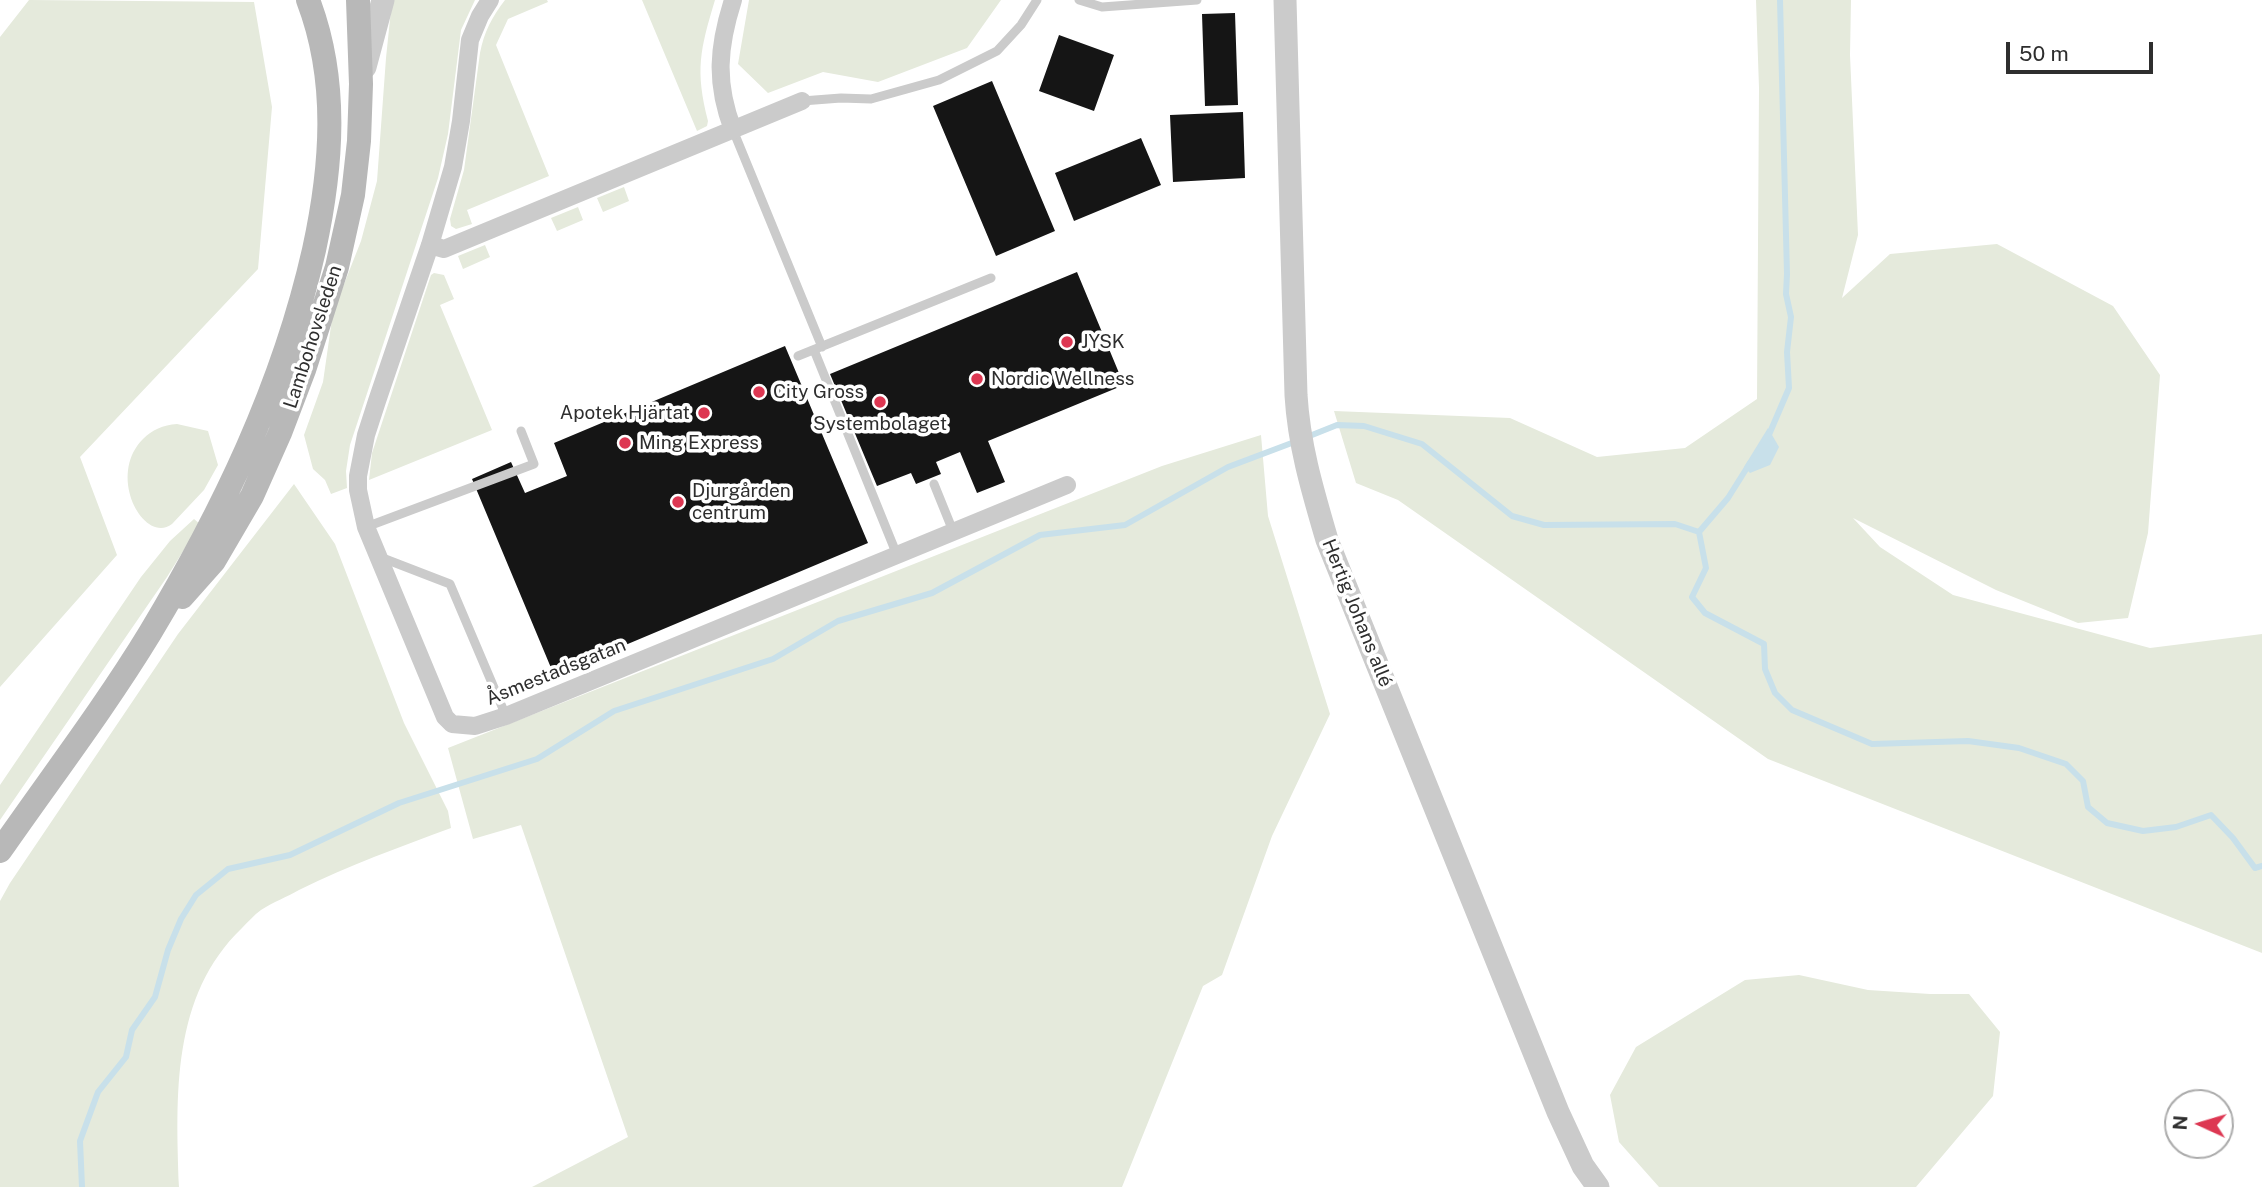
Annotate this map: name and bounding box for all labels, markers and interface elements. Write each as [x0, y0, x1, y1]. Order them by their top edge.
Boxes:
scale bar [2010, 28, 2157, 72]
text: 50 m [2019, 41, 2069, 66]
street label: Lambohovsleden [279, 262, 347, 412]
place label: JYSK [1081, 331, 1125, 353]
marker: JYSK [1059, 334, 1075, 350]
place label: Nordic Wellness [991, 368, 1134, 390]
marker: Nordic Wellness [969, 371, 985, 387]
place label: City Gross [773, 381, 864, 403]
marker: City Gross [751, 384, 767, 400]
marker: Systembolaget [872, 394, 888, 410]
place label: Apotek Hjärtat [560, 402, 690, 424]
marker: Apotek Hjärtat [696, 405, 712, 421]
place label: Systembolaget [813, 413, 947, 435]
place label: Ming Express [639, 432, 759, 454]
marker: Ming Express [617, 435, 633, 451]
place label: Djurgården centrum [692, 480, 791, 524]
marker: Djurgården centrum [670, 494, 686, 510]
street label: Hertig Johans allé [1317, 536, 1397, 690]
street label: Åsmestadsgatan [483, 634, 629, 710]
north arrow [2164, 1089, 2234, 1159]
text: N [2169, 1115, 2192, 1131]

